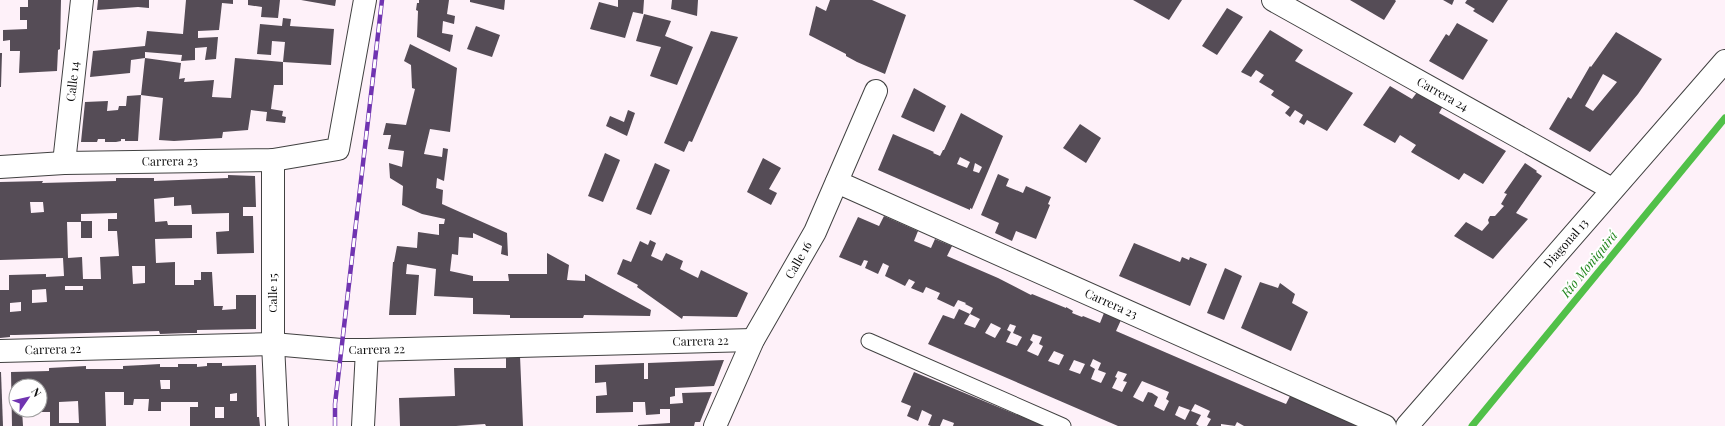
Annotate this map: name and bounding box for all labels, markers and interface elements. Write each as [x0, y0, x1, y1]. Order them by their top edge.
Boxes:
street label: Calle 14 [62, 60, 82, 102]
street label: Carrera 24 [1414, 73, 1472, 114]
street label: Carrera 23 [142, 152, 198, 169]
street label: Diagonal 13 [1539, 215, 1591, 271]
water label: Río Moniquirá [1556, 227, 1621, 301]
street label: Calle 16 [781, 238, 815, 281]
street label: Calle 15 [264, 273, 280, 313]
street label: Carrera 23 [1083, 284, 1140, 322]
street label: Carrera 22 [672, 332, 729, 349]
street label: Carrera 22 [25, 340, 82, 357]
street label: Carrera 22 [348, 340, 405, 357]
north arrow [8, 378, 48, 418]
text: N [28, 385, 45, 400]

